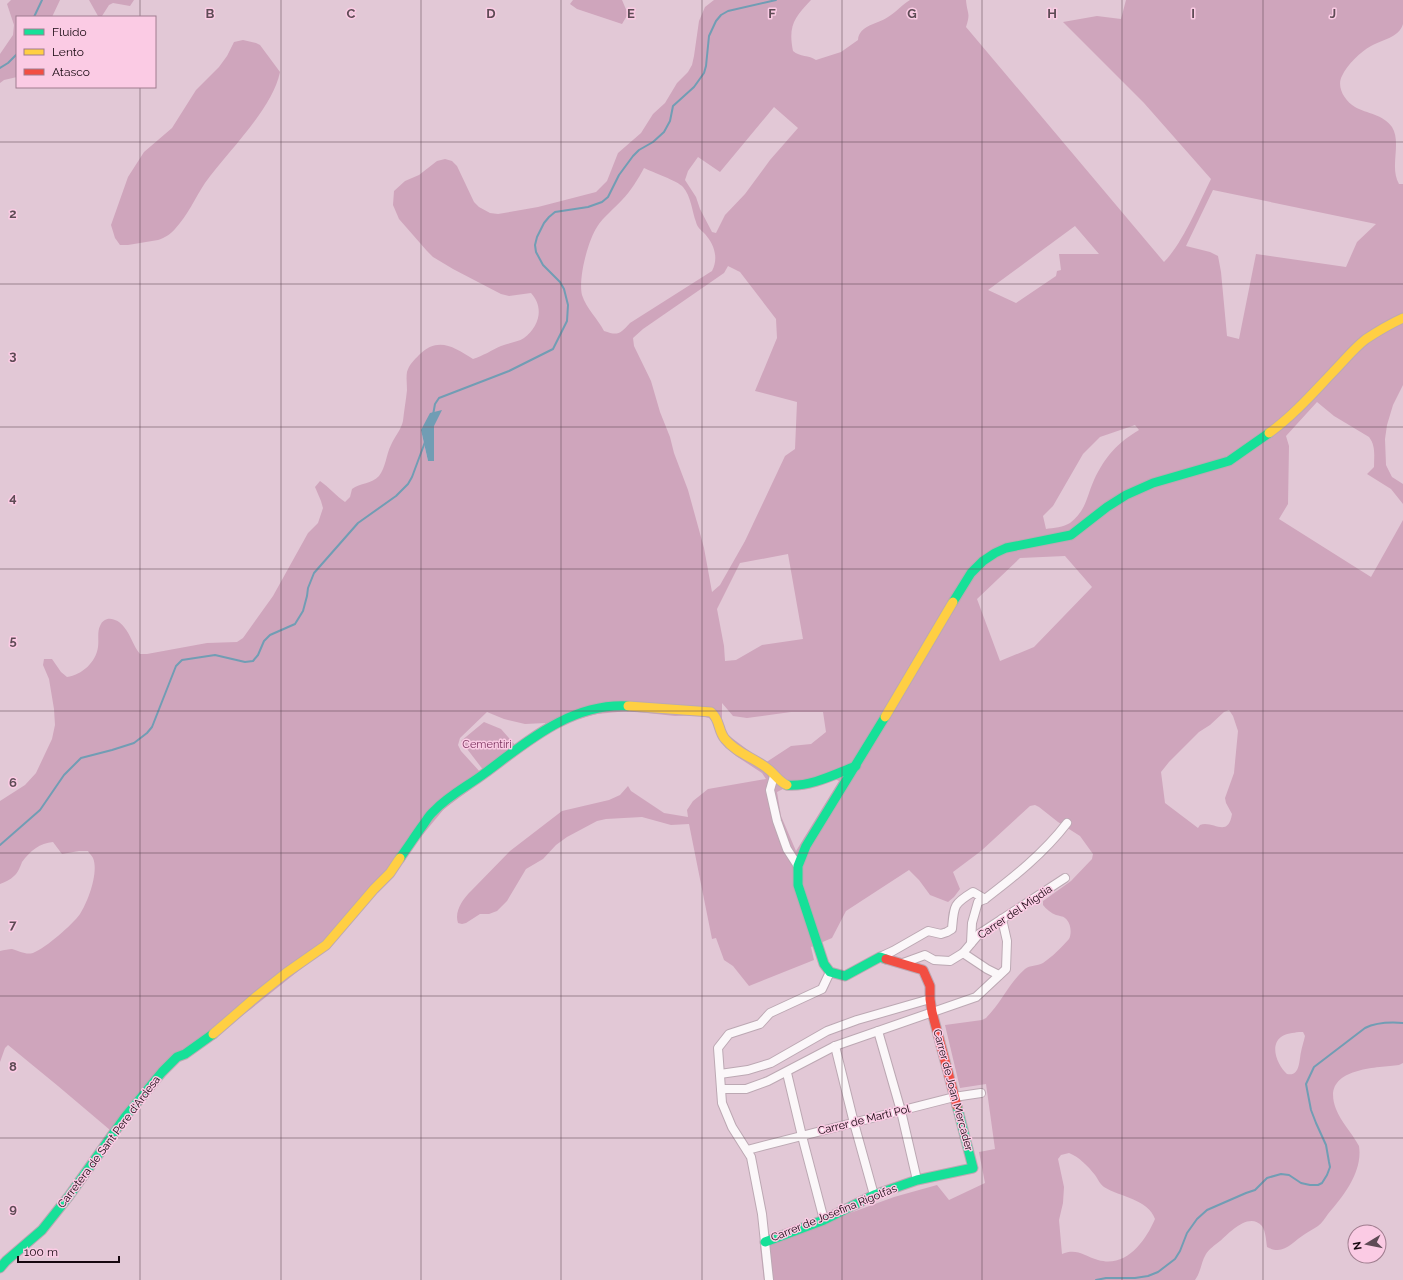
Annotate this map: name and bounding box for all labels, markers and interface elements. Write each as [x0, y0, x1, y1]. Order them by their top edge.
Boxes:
text: B [206, 6, 215, 21]
text: C [347, 6, 356, 21]
text: D [486, 6, 496, 21]
text: E [627, 6, 635, 21]
text: F [768, 6, 776, 21]
text: G [907, 6, 917, 21]
text: H [1047, 6, 1057, 21]
text: I [1191, 6, 1195, 21]
text: J [1330, 6, 1336, 21]
legend [16, 16, 156, 88]
text: Fluido [52, 25, 87, 39]
text: Lento [52, 45, 84, 59]
text: Atasco [52, 65, 90, 79]
text: 2 [9, 206, 17, 221]
text: 3 [9, 348, 17, 363]
text: 4 [9, 490, 17, 505]
text: 5 [9, 633, 17, 648]
park label: Cementiri [462, 738, 512, 751]
text: 6 [9, 775, 17, 790]
street label: Carrer del Migdia [975, 882, 1055, 942]
text: 7 [9, 917, 17, 932]
street label: Carrer de Joan Mercader [930, 1028, 976, 1152]
text: 8 [9, 1059, 17, 1074]
street label: Carretera de Sant Pere d'Ardesa [55, 1073, 163, 1211]
street label: Carrer de Martí Pol [816, 1102, 912, 1138]
street label: Carrer de Josefina Rigolfas [769, 1182, 899, 1244]
text: 9 [9, 1201, 17, 1216]
north arrow [1347, 1224, 1387, 1264]
scale bar [18, 1238, 119, 1264]
text: N [1351, 1240, 1365, 1251]
text: 100 m [24, 1245, 58, 1259]

